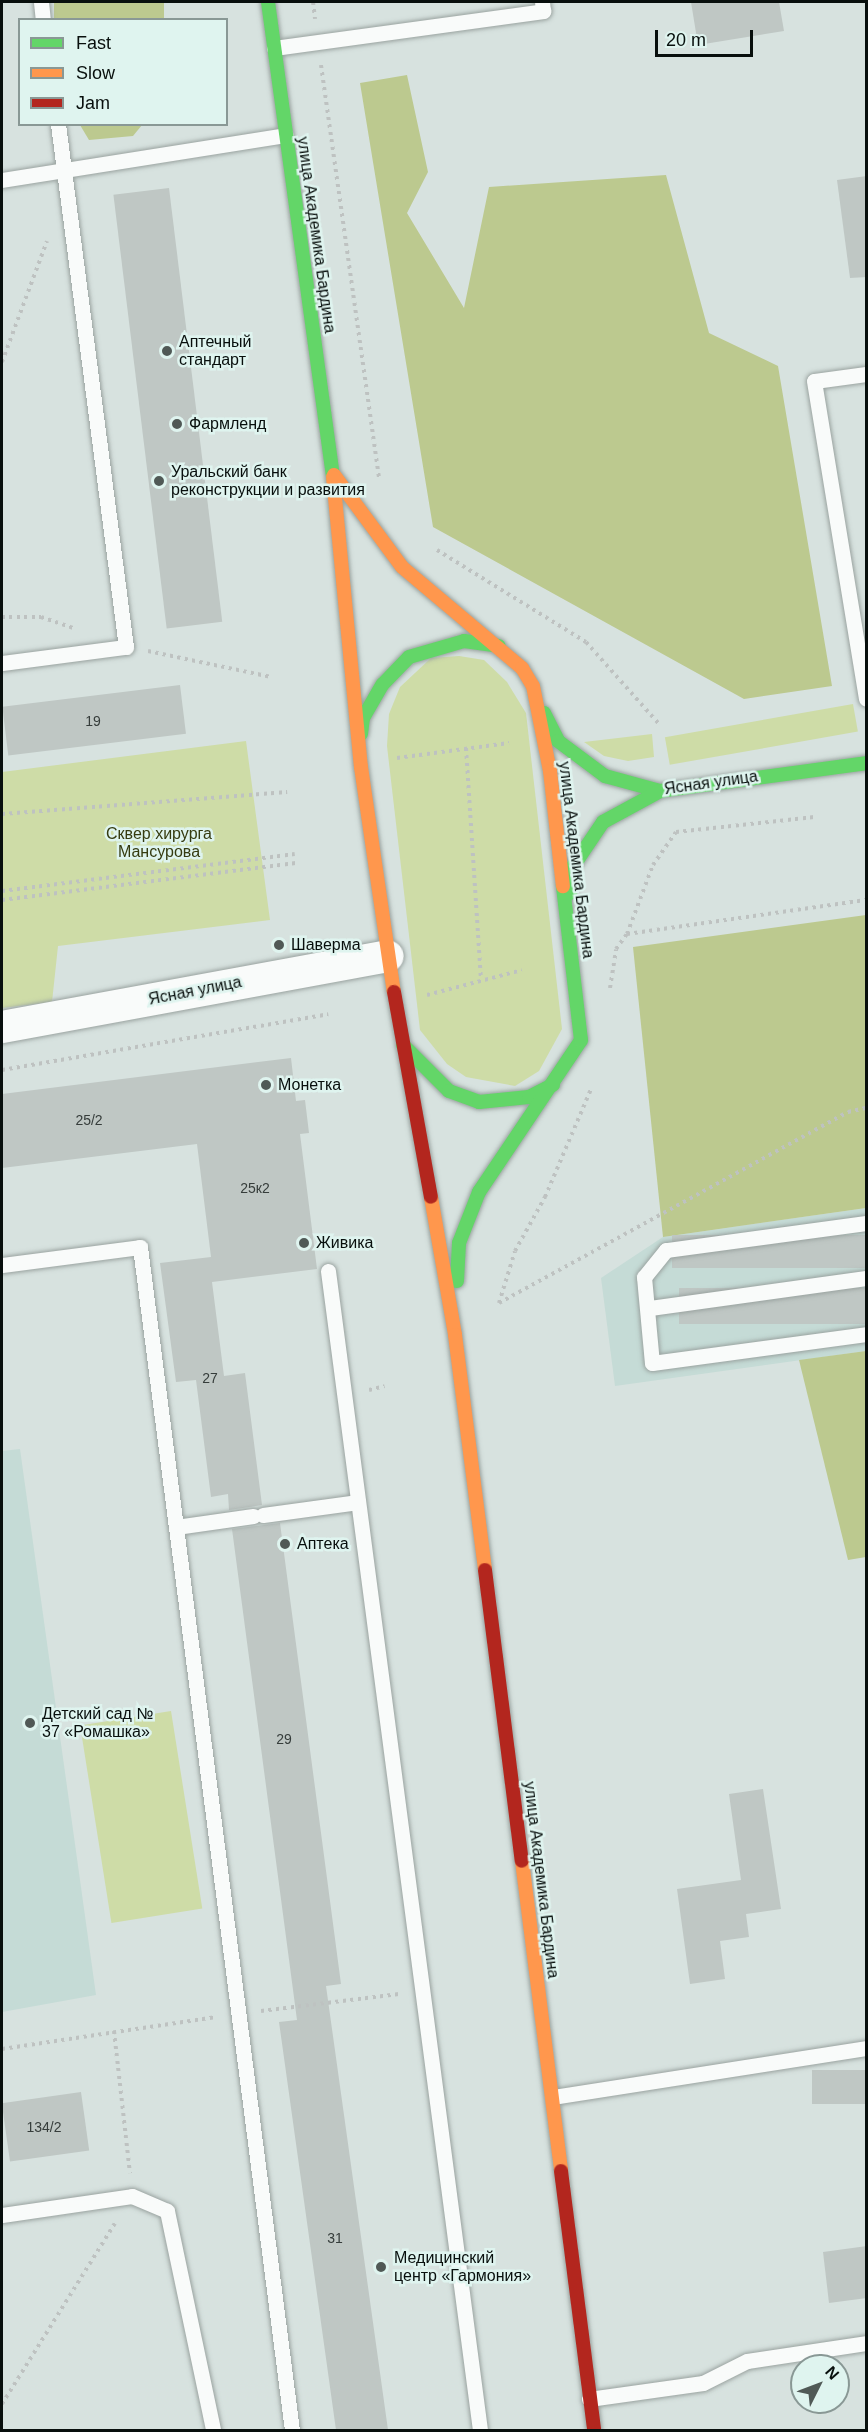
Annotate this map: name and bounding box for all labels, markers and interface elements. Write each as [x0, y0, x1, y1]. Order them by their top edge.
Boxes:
legend [18, 18, 228, 126]
scale bar [658, 18, 756, 56]
text: 20 m [666, 30, 706, 50]
text: Fast [76, 33, 111, 53]
text: Slow [76, 63, 115, 83]
text: Jam [76, 93, 110, 113]
street label: улица Академика Бардина [293, 136, 339, 334]
place label: Аптечный стандарт [179, 332, 251, 370]
marker: Аптечный стандарт [160, 344, 174, 358]
place label: Фармленд [189, 414, 266, 434]
marker: Фармленд [170, 417, 184, 431]
place label: Уральский банк реконструкции и развития [171, 462, 365, 500]
marker: Уральский банк реконструкции и развития [152, 474, 166, 488]
house number: 19 [85, 713, 101, 729]
street label: улица Академика Бардина [554, 760, 598, 960]
street label: Ясная улица [663, 767, 759, 799]
park label: Сквер хирурга Мансурова [106, 824, 212, 862]
place label: Шаверма [291, 935, 361, 955]
marker: Шаверма [272, 938, 286, 952]
street label: Ясная улица [147, 973, 243, 1009]
place label: Монетка [278, 1075, 341, 1095]
marker: Монетка [259, 1078, 273, 1092]
house number: 25/2 [75, 1112, 103, 1128]
house number: 25к2 [240, 1180, 270, 1196]
place label: Живика [316, 1233, 373, 1253]
marker: Живика [297, 1236, 311, 1250]
house number: 27 [202, 1370, 218, 1386]
place label: Аптека [297, 1534, 349, 1554]
marker: Аптека [278, 1537, 292, 1551]
place label: Детский сад № 37 «Ромашка» [42, 1704, 154, 1742]
marker: Детский сад № 37 «Ромашка» [23, 1716, 37, 1730]
house number: 29 [276, 1731, 292, 1747]
street label: улица Академика Бардина [519, 1780, 563, 1980]
house number: 134/2 [26, 2119, 62, 2135]
house number: 31 [327, 2230, 343, 2246]
place label: Медицинский центр «Гармония» [394, 2248, 531, 2286]
marker: Медицинский центр «Гармония» [372, 2258, 390, 2276]
north arrow [790, 2354, 850, 2414]
text: N [822, 2363, 842, 2383]

